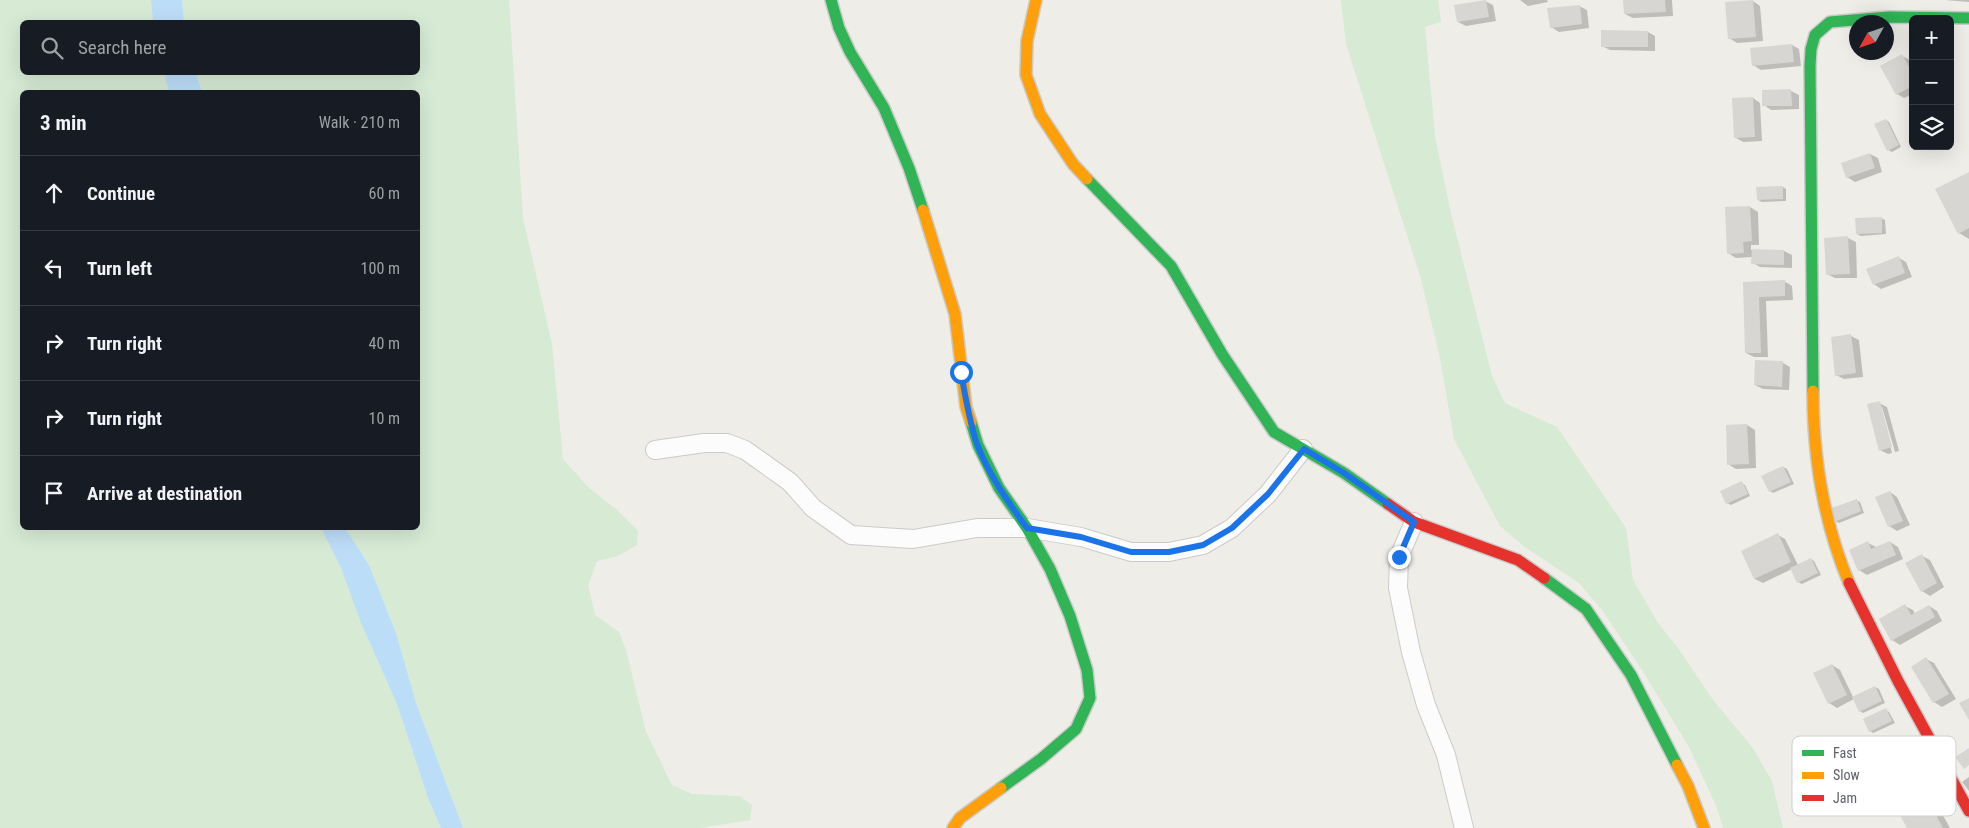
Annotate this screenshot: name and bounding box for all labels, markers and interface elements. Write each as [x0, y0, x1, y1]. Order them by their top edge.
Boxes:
north arrow [1849, 15, 1894, 60]
map controls [1909, 15, 1954, 150]
button: + [1909, 15, 1954, 60]
search box [20, 20, 420, 75]
icon: search [38, 34, 66, 62]
text: Search here [78, 36, 166, 59]
button: − [1909, 60, 1954, 105]
button: layers [1909, 105, 1954, 150]
text: 3 min [40, 111, 87, 135]
text: Walk · 210 m [319, 113, 400, 132]
icon: ahead [40, 179, 68, 207]
text: Continue [87, 182, 155, 205]
text: 60 m [368, 184, 400, 203]
icon: left [40, 254, 68, 282]
text: Turn left [87, 257, 152, 280]
text: 100 m [361, 259, 400, 278]
icon: right [40, 329, 68, 357]
text: Turn right [87, 332, 162, 355]
text: 40 m [368, 334, 400, 353]
route start [950, 361, 973, 384]
icon: right [40, 404, 68, 432]
text: Turn right [87, 407, 162, 430]
text: 10 m [368, 409, 400, 428]
icon: arrive [40, 479, 68, 507]
text: Arrive at destination [87, 482, 242, 505]
route end [1388, 546, 1411, 569]
legend [1792, 736, 1956, 816]
text: Fast [1833, 745, 1857, 761]
text: Slow [1833, 767, 1860, 783]
text: Jam [1833, 790, 1857, 806]

